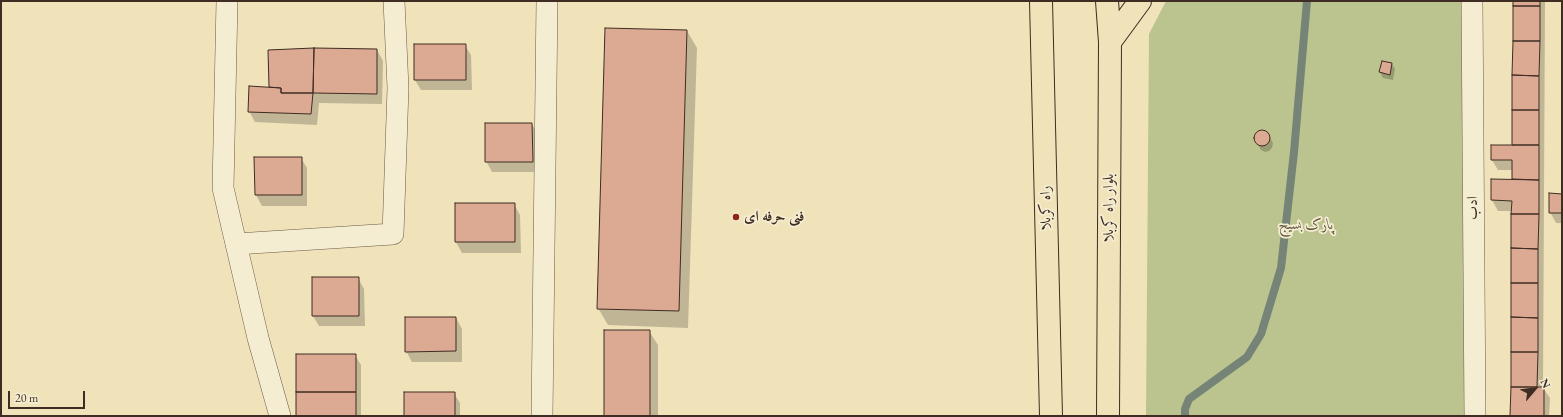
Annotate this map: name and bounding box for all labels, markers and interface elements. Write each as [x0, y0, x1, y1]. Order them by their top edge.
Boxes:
street label: بلوار راه کربلا [1100, 174, 1118, 242]
street label: راه کربلا [1037, 185, 1055, 231]
street label: ادب [1464, 196, 1482, 220]
place label: فنی حرفه ای [744, 208, 804, 226]
marker: فنی حرفه ای [731, 212, 741, 222]
park label: پارک بسیج [1278, 216, 1334, 234]
north arrow [1515, 369, 1555, 409]
text: N [1537, 376, 1554, 391]
scale bar [10, 383, 87, 409]
text: 20 m [15, 390, 38, 406]

